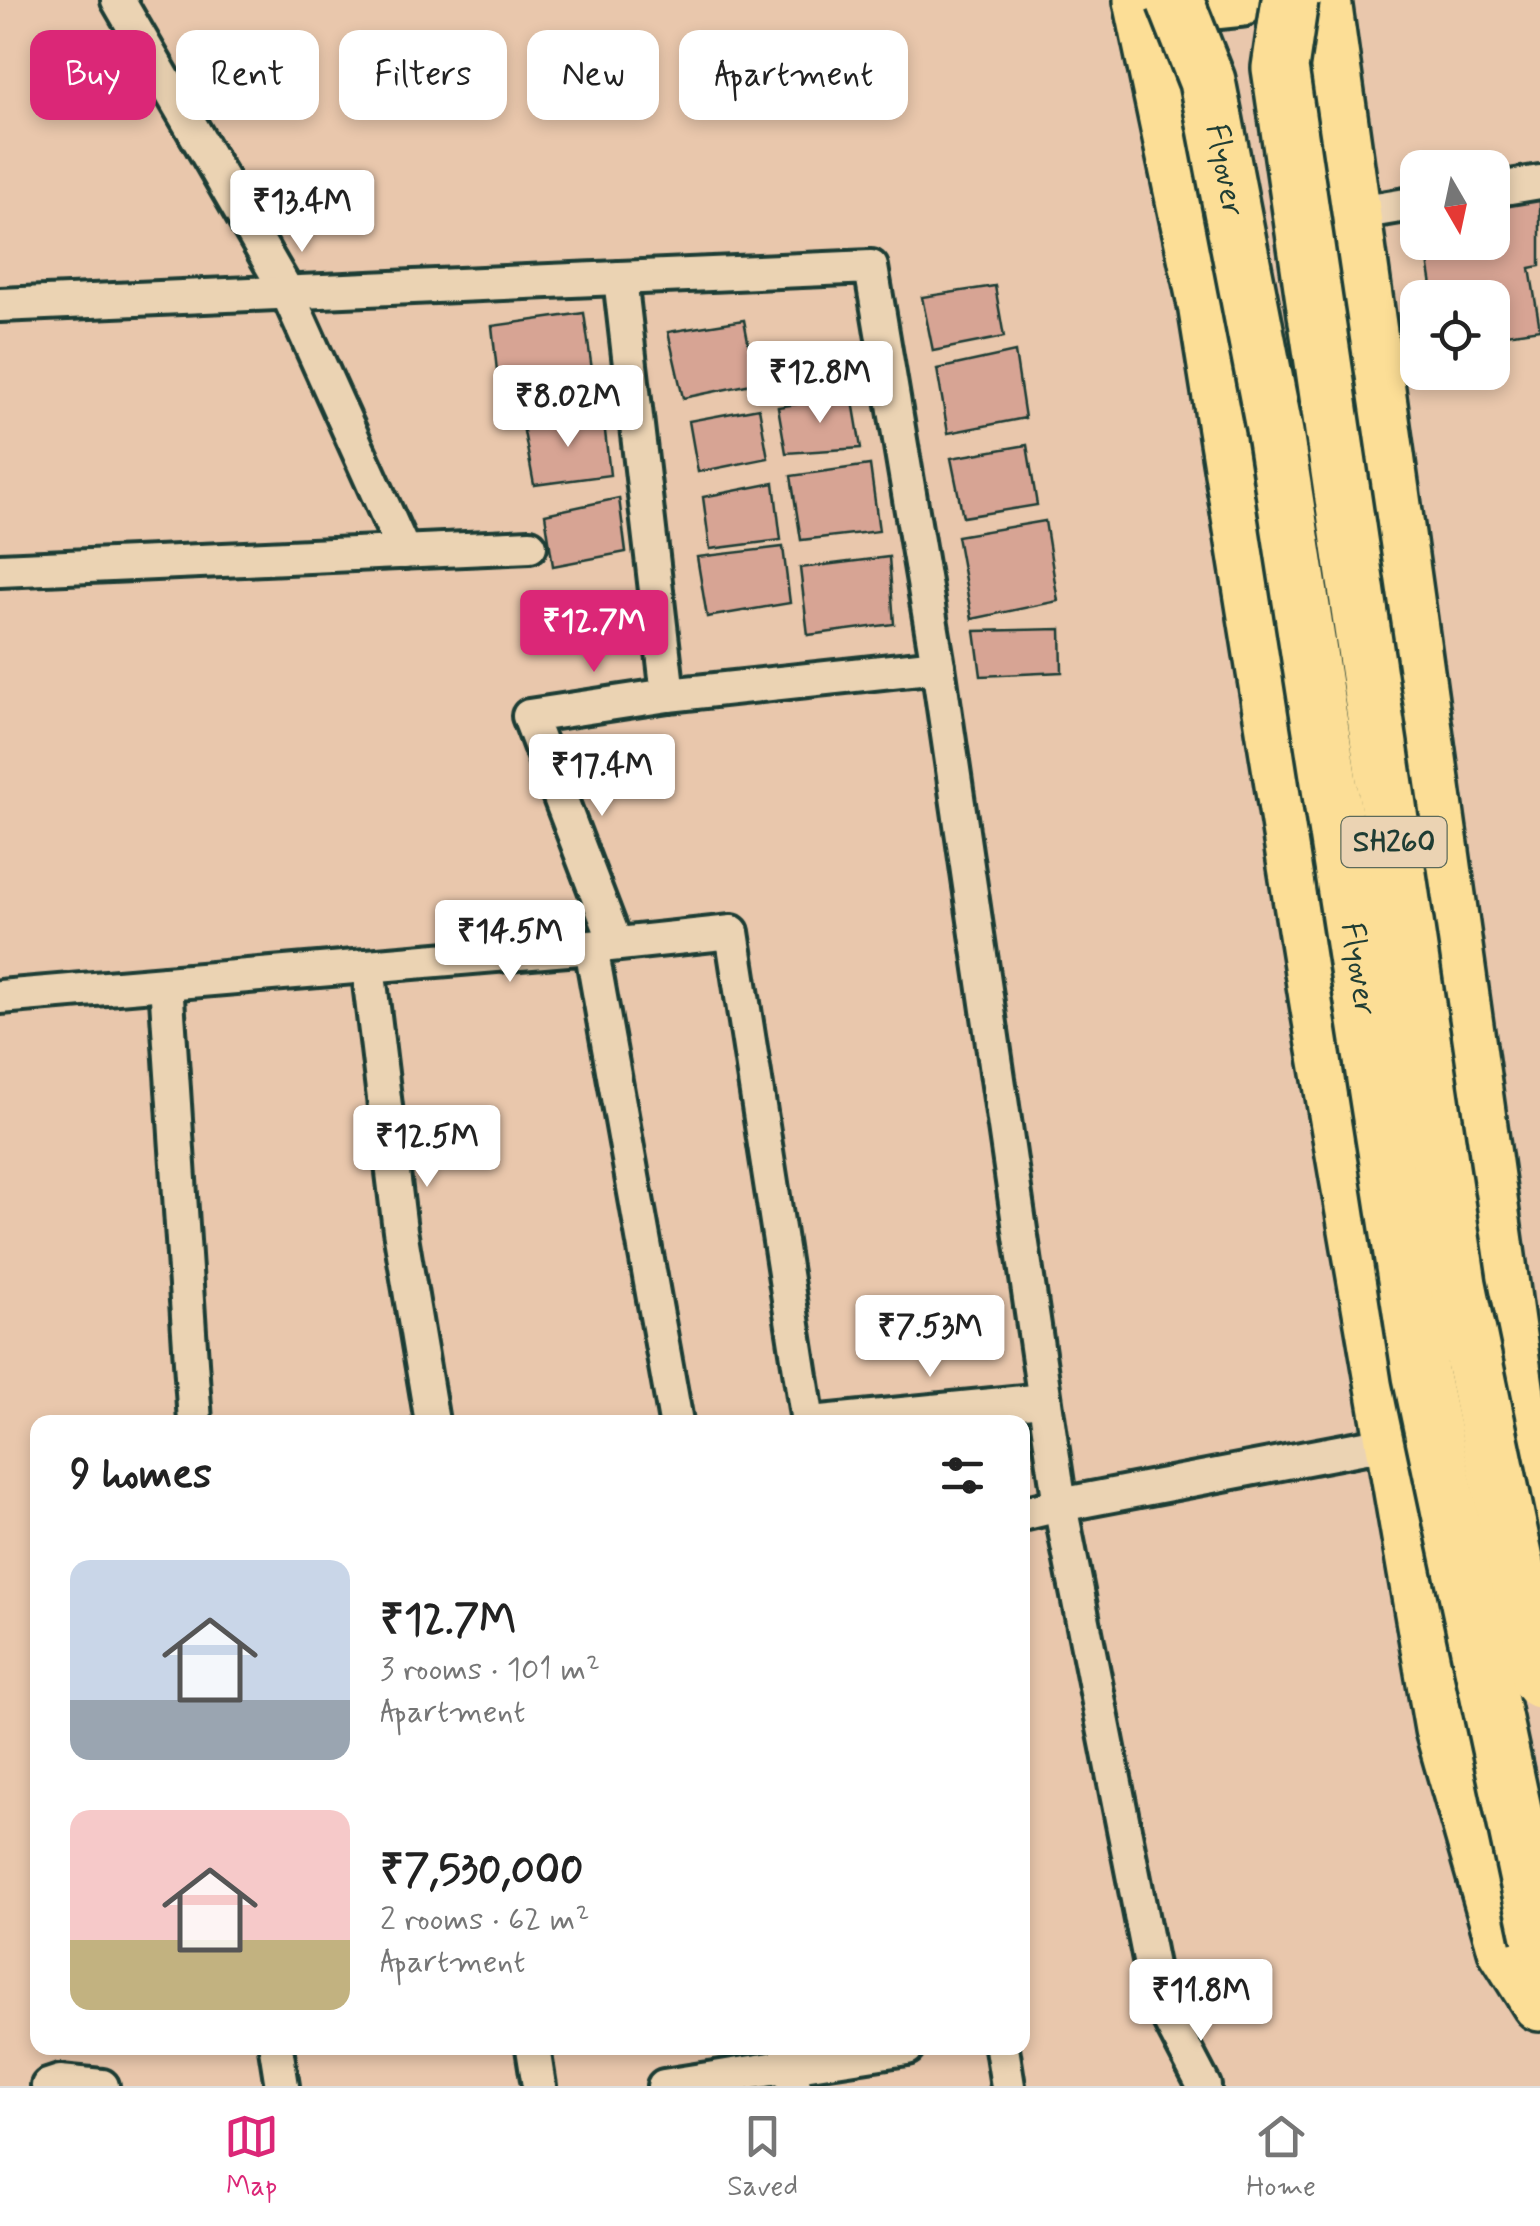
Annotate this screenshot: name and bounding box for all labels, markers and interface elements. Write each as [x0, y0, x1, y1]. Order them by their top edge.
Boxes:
chip: Buy [30, 30, 156, 120]
chip: Rent [176, 30, 319, 120]
chip: Filters [339, 30, 507, 120]
chip: New [527, 30, 659, 120]
chip: Apartment [679, 30, 908, 120]
street label: Flyover [1195, 120, 1254, 220]
north arrow [1400, 150, 1510, 260]
map controls [1400, 150, 1510, 390]
pin: ₹13.4M [221, 170, 383, 255]
text: ₹13.4M [252, 181, 352, 223]
button: locate [1400, 280, 1510, 390]
pin: ₹12.8M [739, 341, 901, 426]
text: ₹12.8M [769, 352, 871, 394]
pin: ₹8.02M [487, 365, 649, 450]
text: ₹8.02M [515, 376, 621, 418]
pin: ₹12.7M [513, 590, 675, 675]
text: ₹12.7M [542, 601, 646, 643]
pin: ₹17.4M [521, 734, 683, 819]
text: ₹17.4M [551, 745, 653, 787]
road number: SH260 [1342, 817, 1446, 867]
pin: ₹14.5M [429, 900, 591, 985]
text: ₹14.5M [457, 911, 563, 953]
street label: Flyover [1330, 919, 1386, 1019]
pin: ₹12.5M [346, 1105, 508, 1190]
text: ₹12.5M [375, 1116, 479, 1158]
pin: ₹7.53M [849, 1295, 1011, 1380]
text: ₹7.53M [877, 1306, 983, 1348]
text: 9 homes [70, 1448, 212, 1503]
icon: filters [935, 1448, 990, 1503]
text: ₹12.7M [380, 1594, 516, 1649]
icon: home [150, 1600, 270, 1720]
text: 3 rooms · 101 m² [380, 1649, 600, 1691]
text: Apartment [380, 1691, 525, 1733]
text: ₹7,530,000 [380, 1844, 583, 1899]
icon: home [150, 1850, 270, 1970]
text: 2 rooms · 62 m² [380, 1899, 589, 1941]
text: Apartment [380, 1941, 525, 1983]
pin: ₹11.8M [1120, 1959, 1282, 2044]
text: ₹11.8M [1151, 1970, 1251, 2012]
tab: Map [224, 2109, 279, 2206]
tab: Saved [727, 2109, 798, 2206]
tab: Home [1246, 2109, 1316, 2206]

